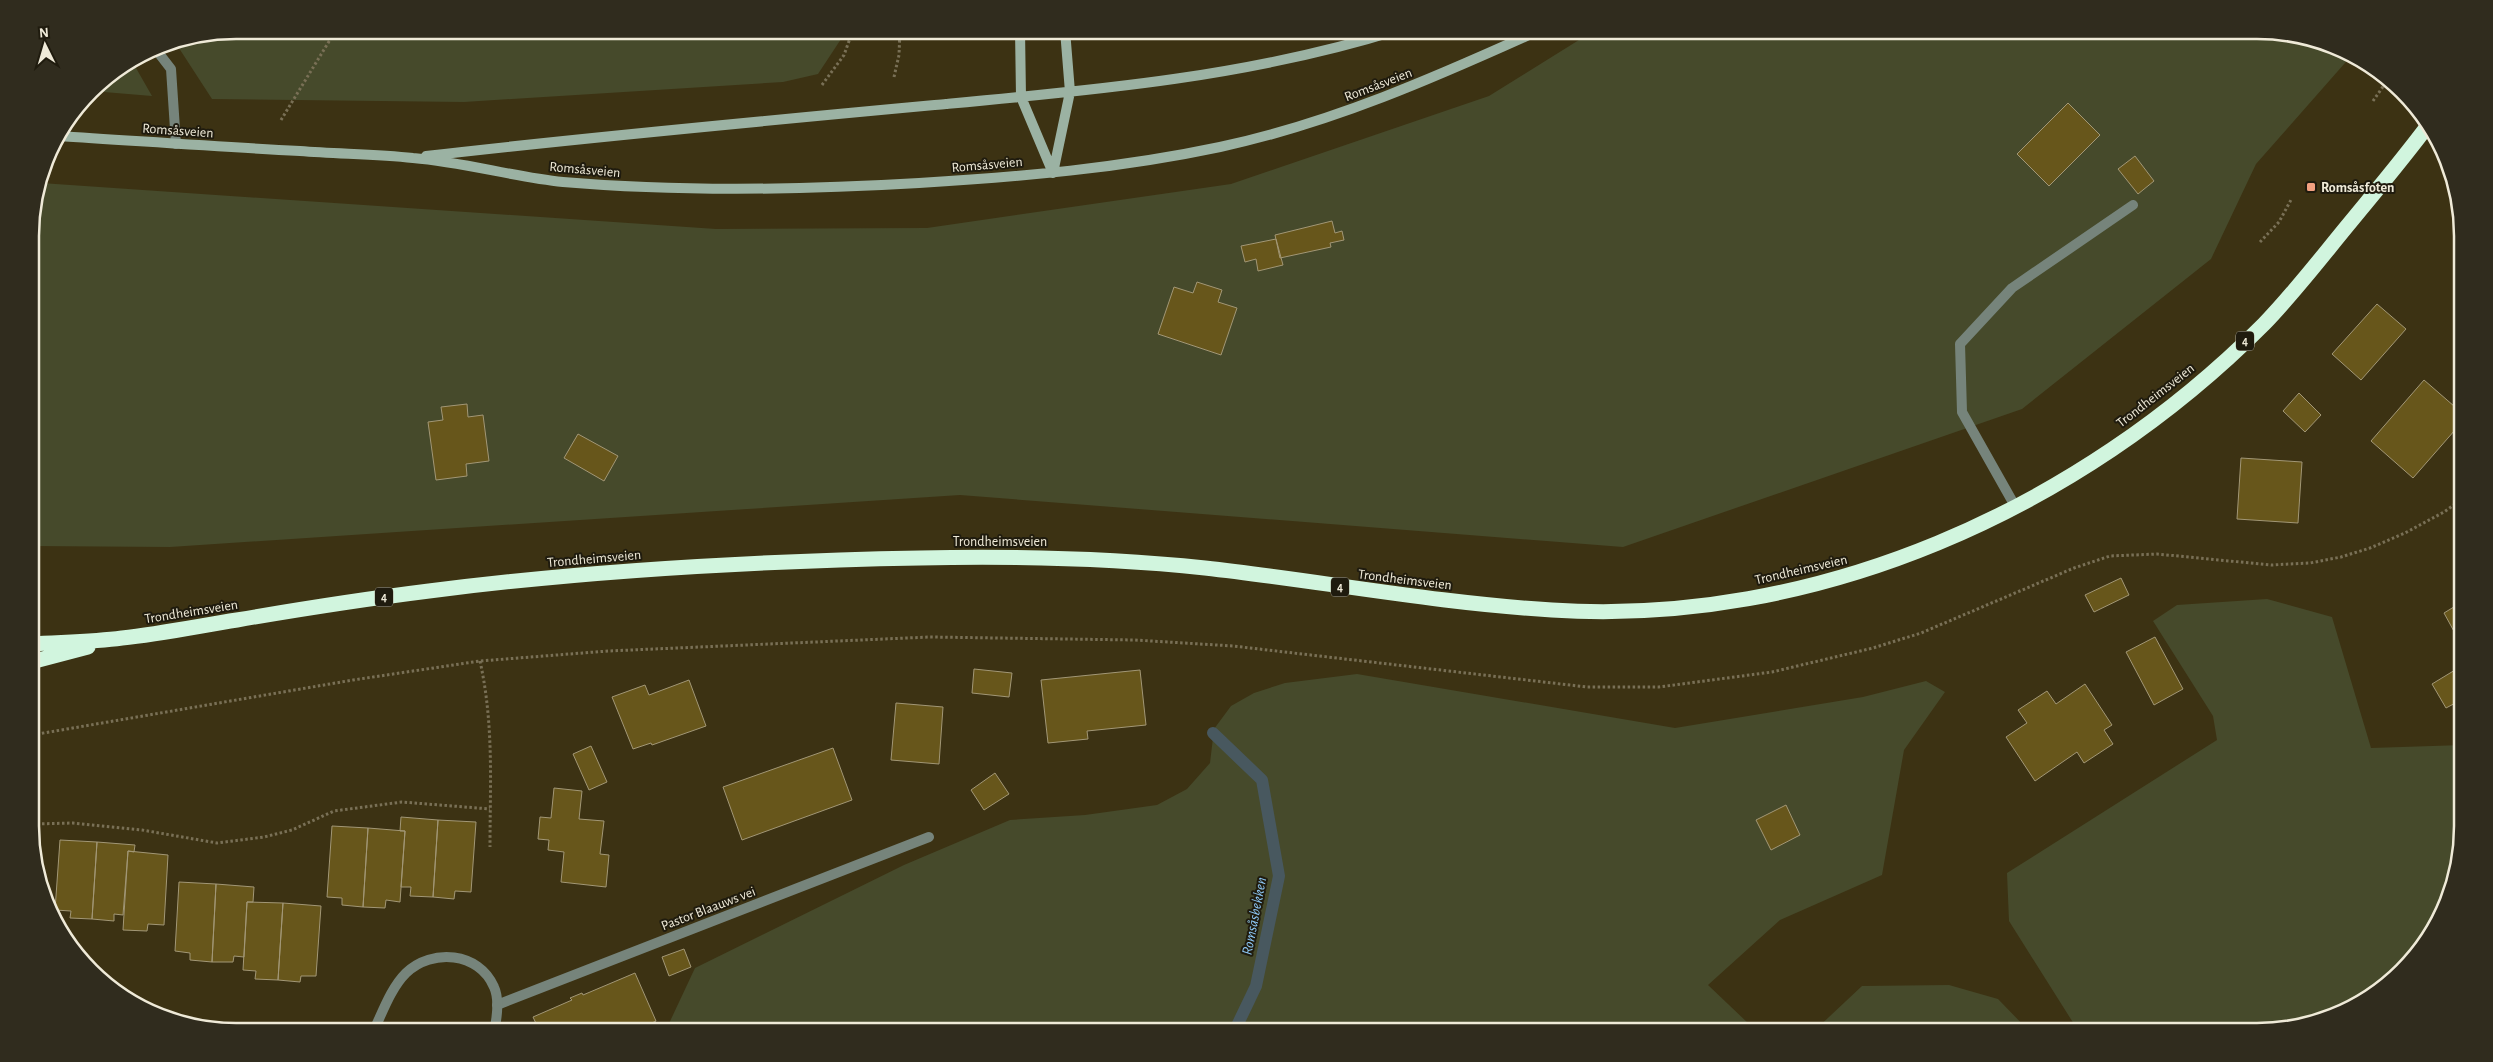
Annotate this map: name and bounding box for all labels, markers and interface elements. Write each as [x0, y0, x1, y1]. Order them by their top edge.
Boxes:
north arrow [20, 20, 70, 70]
text: N [38, 26, 49, 40]
street label: Romsåsveien [1343, 66, 1414, 104]
street label: Romsåsveien [142, 122, 214, 140]
street label: Romsåsveien [951, 155, 1023, 175]
street label: Romsåsveien [549, 160, 621, 180]
marker: Romsåsfoten [2305, 181, 2317, 193]
place label: Romsåsfoten [2321, 181, 2394, 195]
road number: 4 [2236, 332, 2254, 351]
street label: Trondheimsveien [2114, 361, 2197, 430]
street label: Trondheimsveien [953, 535, 1047, 549]
street label: Trondheimsveien [546, 548, 642, 570]
street label: Trondheimsveien [1754, 553, 1849, 587]
street label: Trondheimsveien [1357, 567, 1453, 593]
road number: 4 [1331, 578, 1349, 596]
road number: 4 [375, 588, 393, 606]
street label: Trondheimsveien [143, 598, 239, 626]
water label: Romsåsbekken [1240, 876, 1269, 956]
street label: Pastor Blaauws vei [659, 885, 757, 933]

